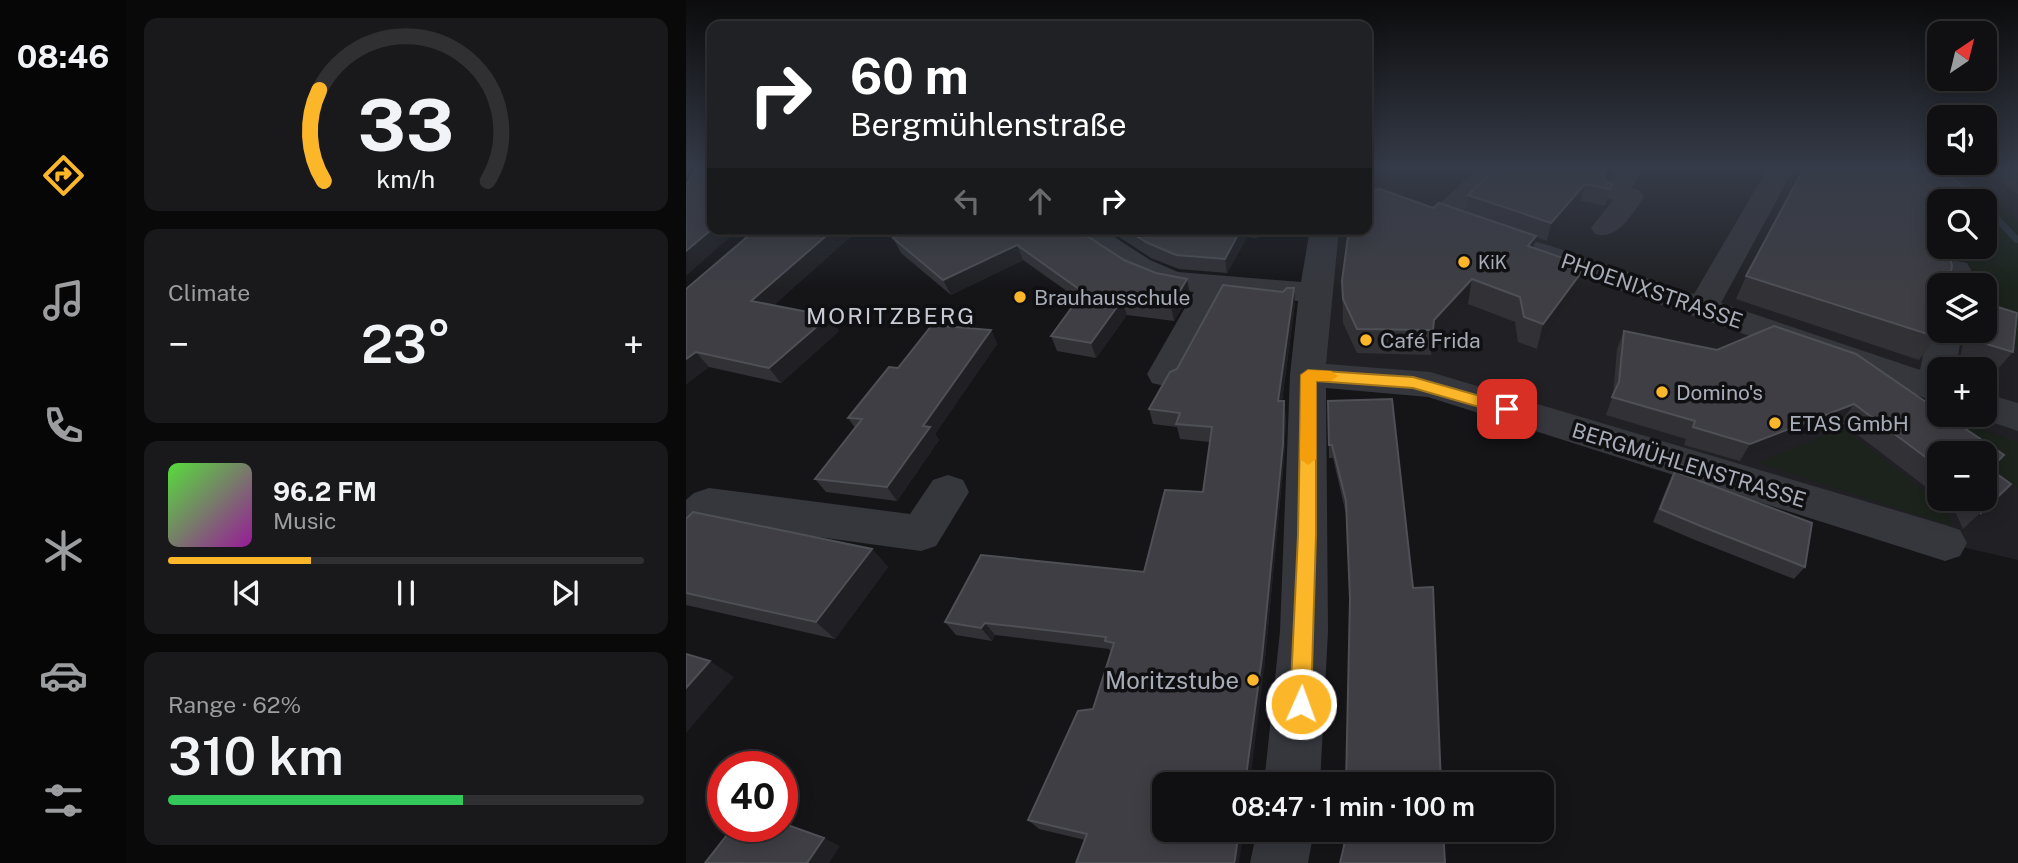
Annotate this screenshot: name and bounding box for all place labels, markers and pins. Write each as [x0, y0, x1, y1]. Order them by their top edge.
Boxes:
place label: KiK [1478, 252, 1507, 273]
marker: KiK [1456, 254, 1472, 270]
place label: Brauhausschule [1034, 285, 1190, 310]
marker: Brauhausschule [1012, 289, 1028, 305]
place label: Café Frida [1380, 328, 1481, 353]
marker: Café Frida [1358, 332, 1374, 348]
pin [1477, 379, 1537, 439]
place label: Domino's [1676, 380, 1763, 405]
marker: Domino's [1654, 384, 1670, 400]
place label: ETAS GmbH [1789, 411, 1909, 436]
marker: ETAS GmbH [1767, 415, 1783, 431]
place label: Moritzstube [1105, 666, 1239, 694]
marker: Moritzstube [1245, 672, 1261, 688]

